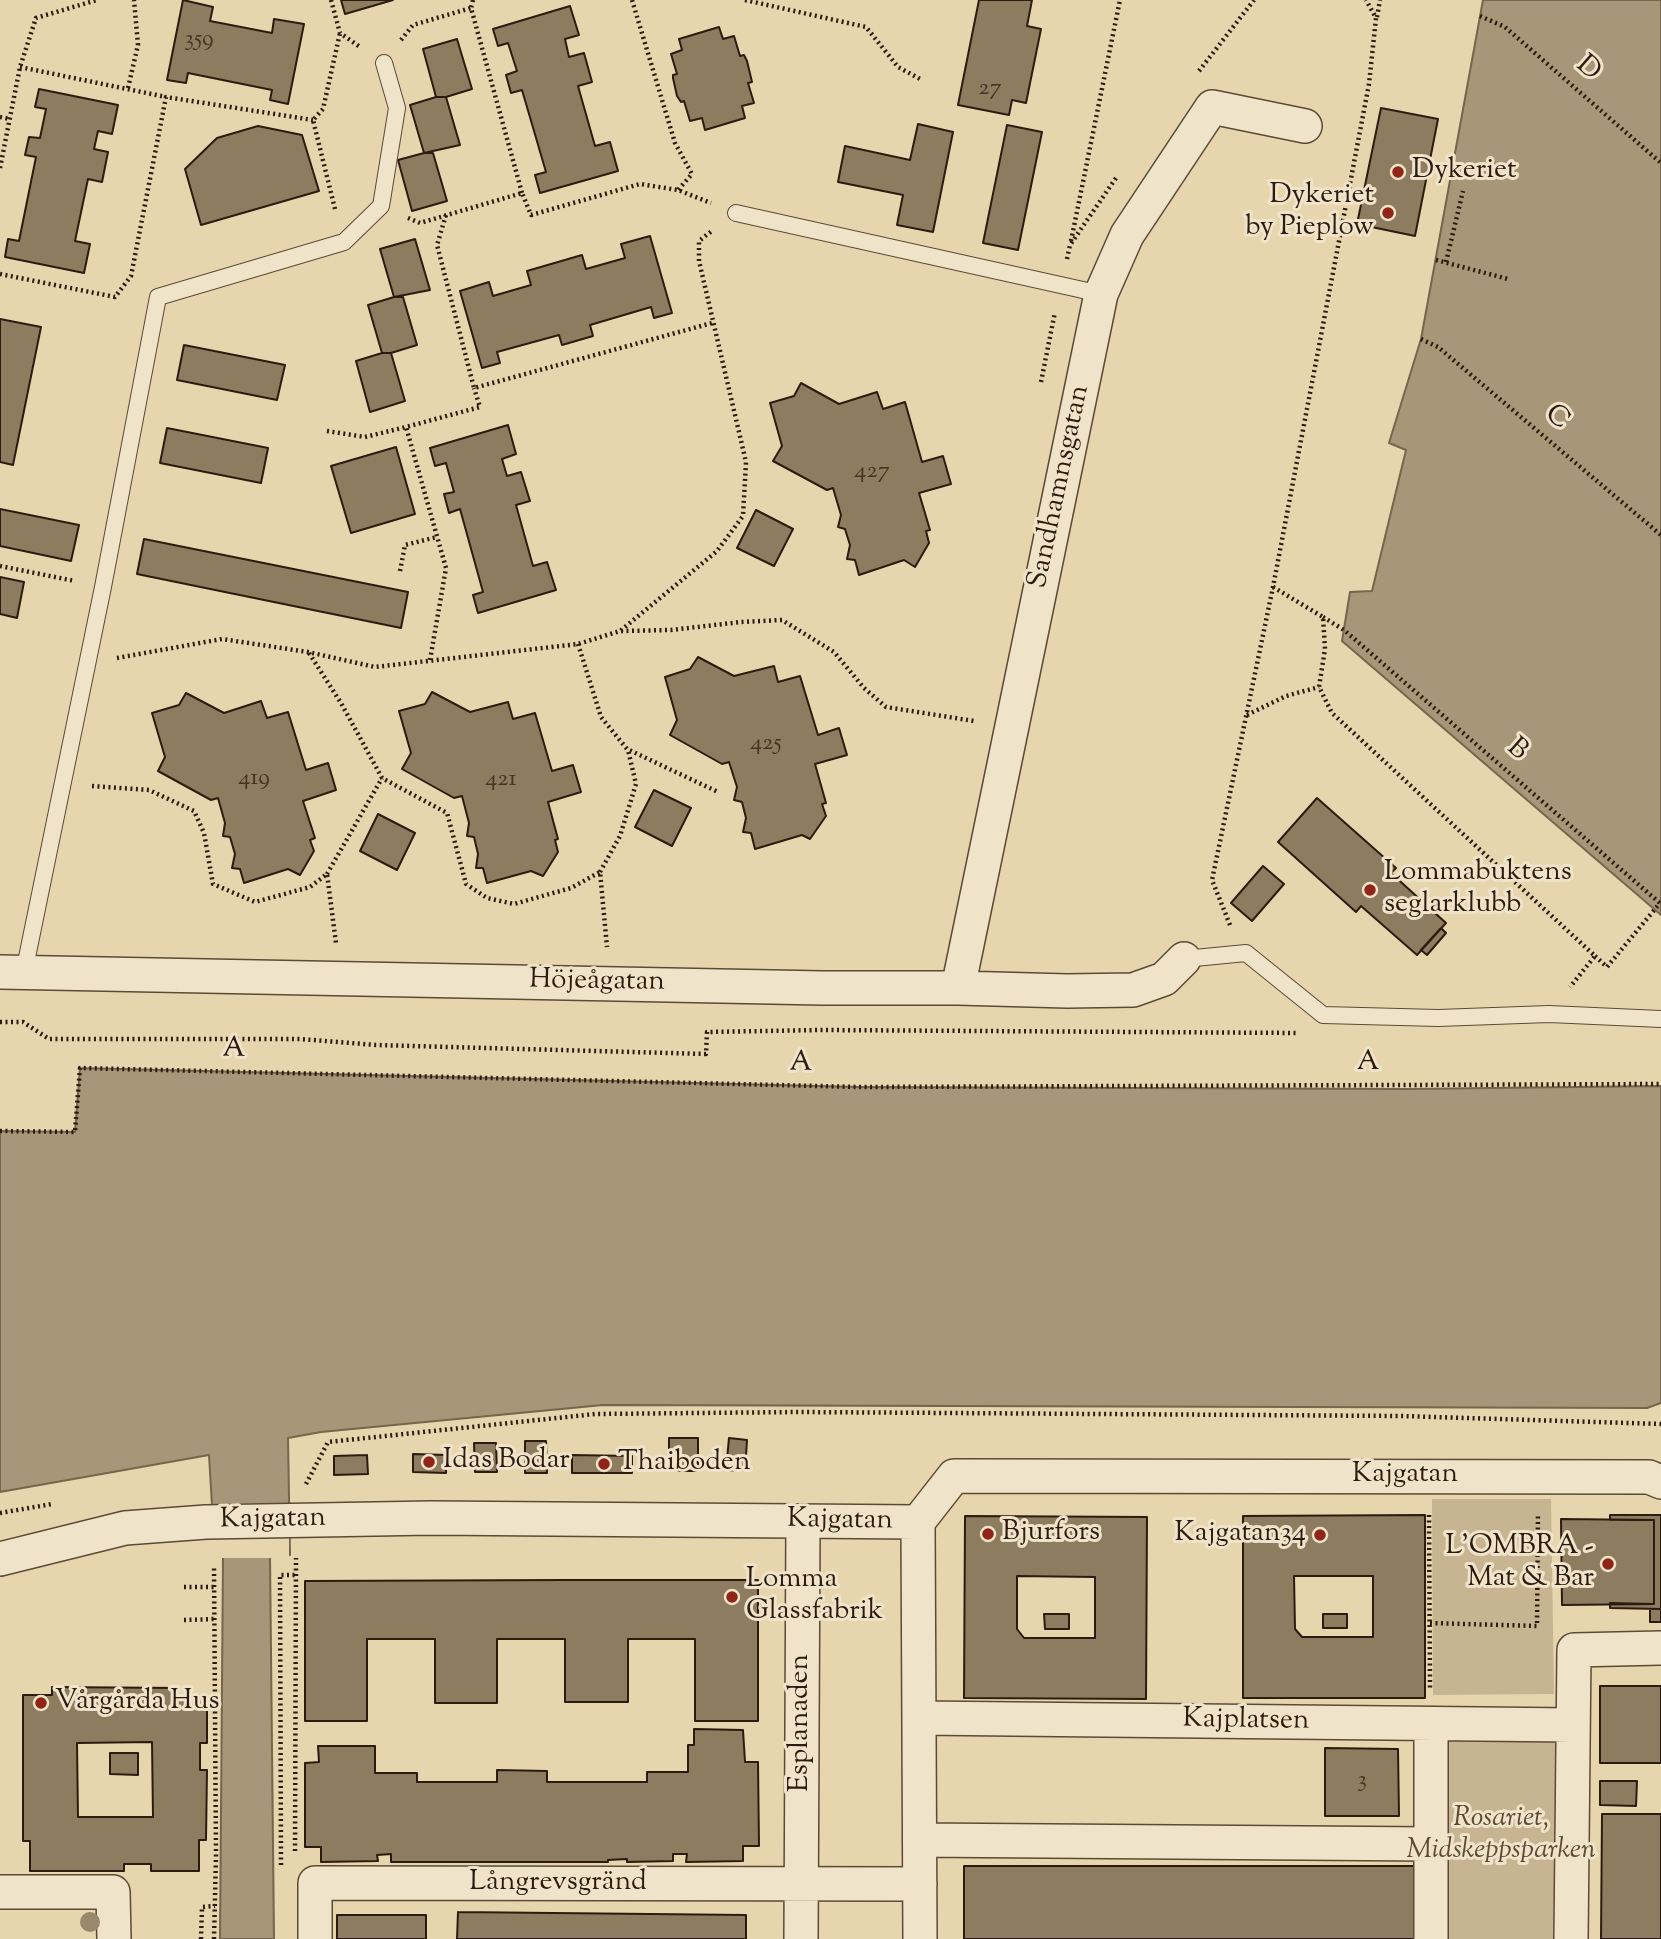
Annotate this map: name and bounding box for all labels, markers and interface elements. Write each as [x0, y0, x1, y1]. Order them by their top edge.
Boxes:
house number: 359 [184, 27, 214, 55]
street label: D [1568, 50, 1606, 90]
house number: 27 [978, 76, 1002, 104]
place label: Dykeriet [1412, 155, 1517, 189]
marker: Dykeriet [1390, 164, 1406, 180]
place label: Dykeriet by Pieplow [1245, 180, 1374, 246]
marker: Dykeriet by Pieplow [1380, 205, 1396, 221]
street label: Sandhamnsgatan [1023, 382, 1099, 592]
street label: C [1537, 399, 1575, 439]
house number: 427 [854, 459, 890, 487]
house number: 425 [750, 731, 782, 759]
street label: B [1498, 733, 1534, 769]
house number: 419 [238, 766, 270, 794]
house number: 421 [485, 767, 517, 795]
place label: Lommabuktens seglarklubb [1384, 857, 1572, 923]
marker: Lommabuktens seglarklubb [1362, 882, 1378, 898]
street label: Höjeågatan [529, 965, 665, 1001]
street label: A [222, 1034, 246, 1068]
street label: A [1357, 1047, 1379, 1081]
street label: A [789, 1048, 813, 1082]
place label: Idas Bodar [443, 1445, 570, 1479]
place label: Thaiboden [618, 1447, 750, 1481]
marker: Idas Bodar [421, 1454, 437, 1470]
marker: Thaiboden [596, 1456, 612, 1472]
street label: Kajgatan [1352, 1459, 1458, 1493]
street label: Kajgatan [220, 1503, 326, 1539]
street label: Kajgatan [787, 1504, 893, 1540]
place label: Bjurfors [1002, 1517, 1100, 1551]
place label: Kajgatan34 [1175, 1518, 1306, 1552]
marker: Bjurfors [980, 1526, 996, 1542]
marker: Kajgatan34 [1312, 1527, 1328, 1543]
place label: L'OMBRA - Mat & Bar [1445, 1531, 1594, 1597]
marker: L'OMBRA - Mat & Bar [1600, 1556, 1616, 1572]
place label: Lomma Glassfabrik [746, 1564, 883, 1630]
marker: Lomma Glassfabrik [724, 1589, 740, 1605]
street label: Esplanaden [785, 1654, 819, 1792]
place label: Vårgårda Hus [55, 1686, 220, 1720]
marker: Vårgårda Hus [33, 1695, 49, 1711]
street label: Kajplatsen [1182, 1704, 1310, 1740]
house number: 3 [1357, 1768, 1367, 1796]
park label: Rosariet, Midskeppsparken [1406, 1803, 1596, 1869]
street label: Långrevsgränd [469, 1867, 647, 1901]

